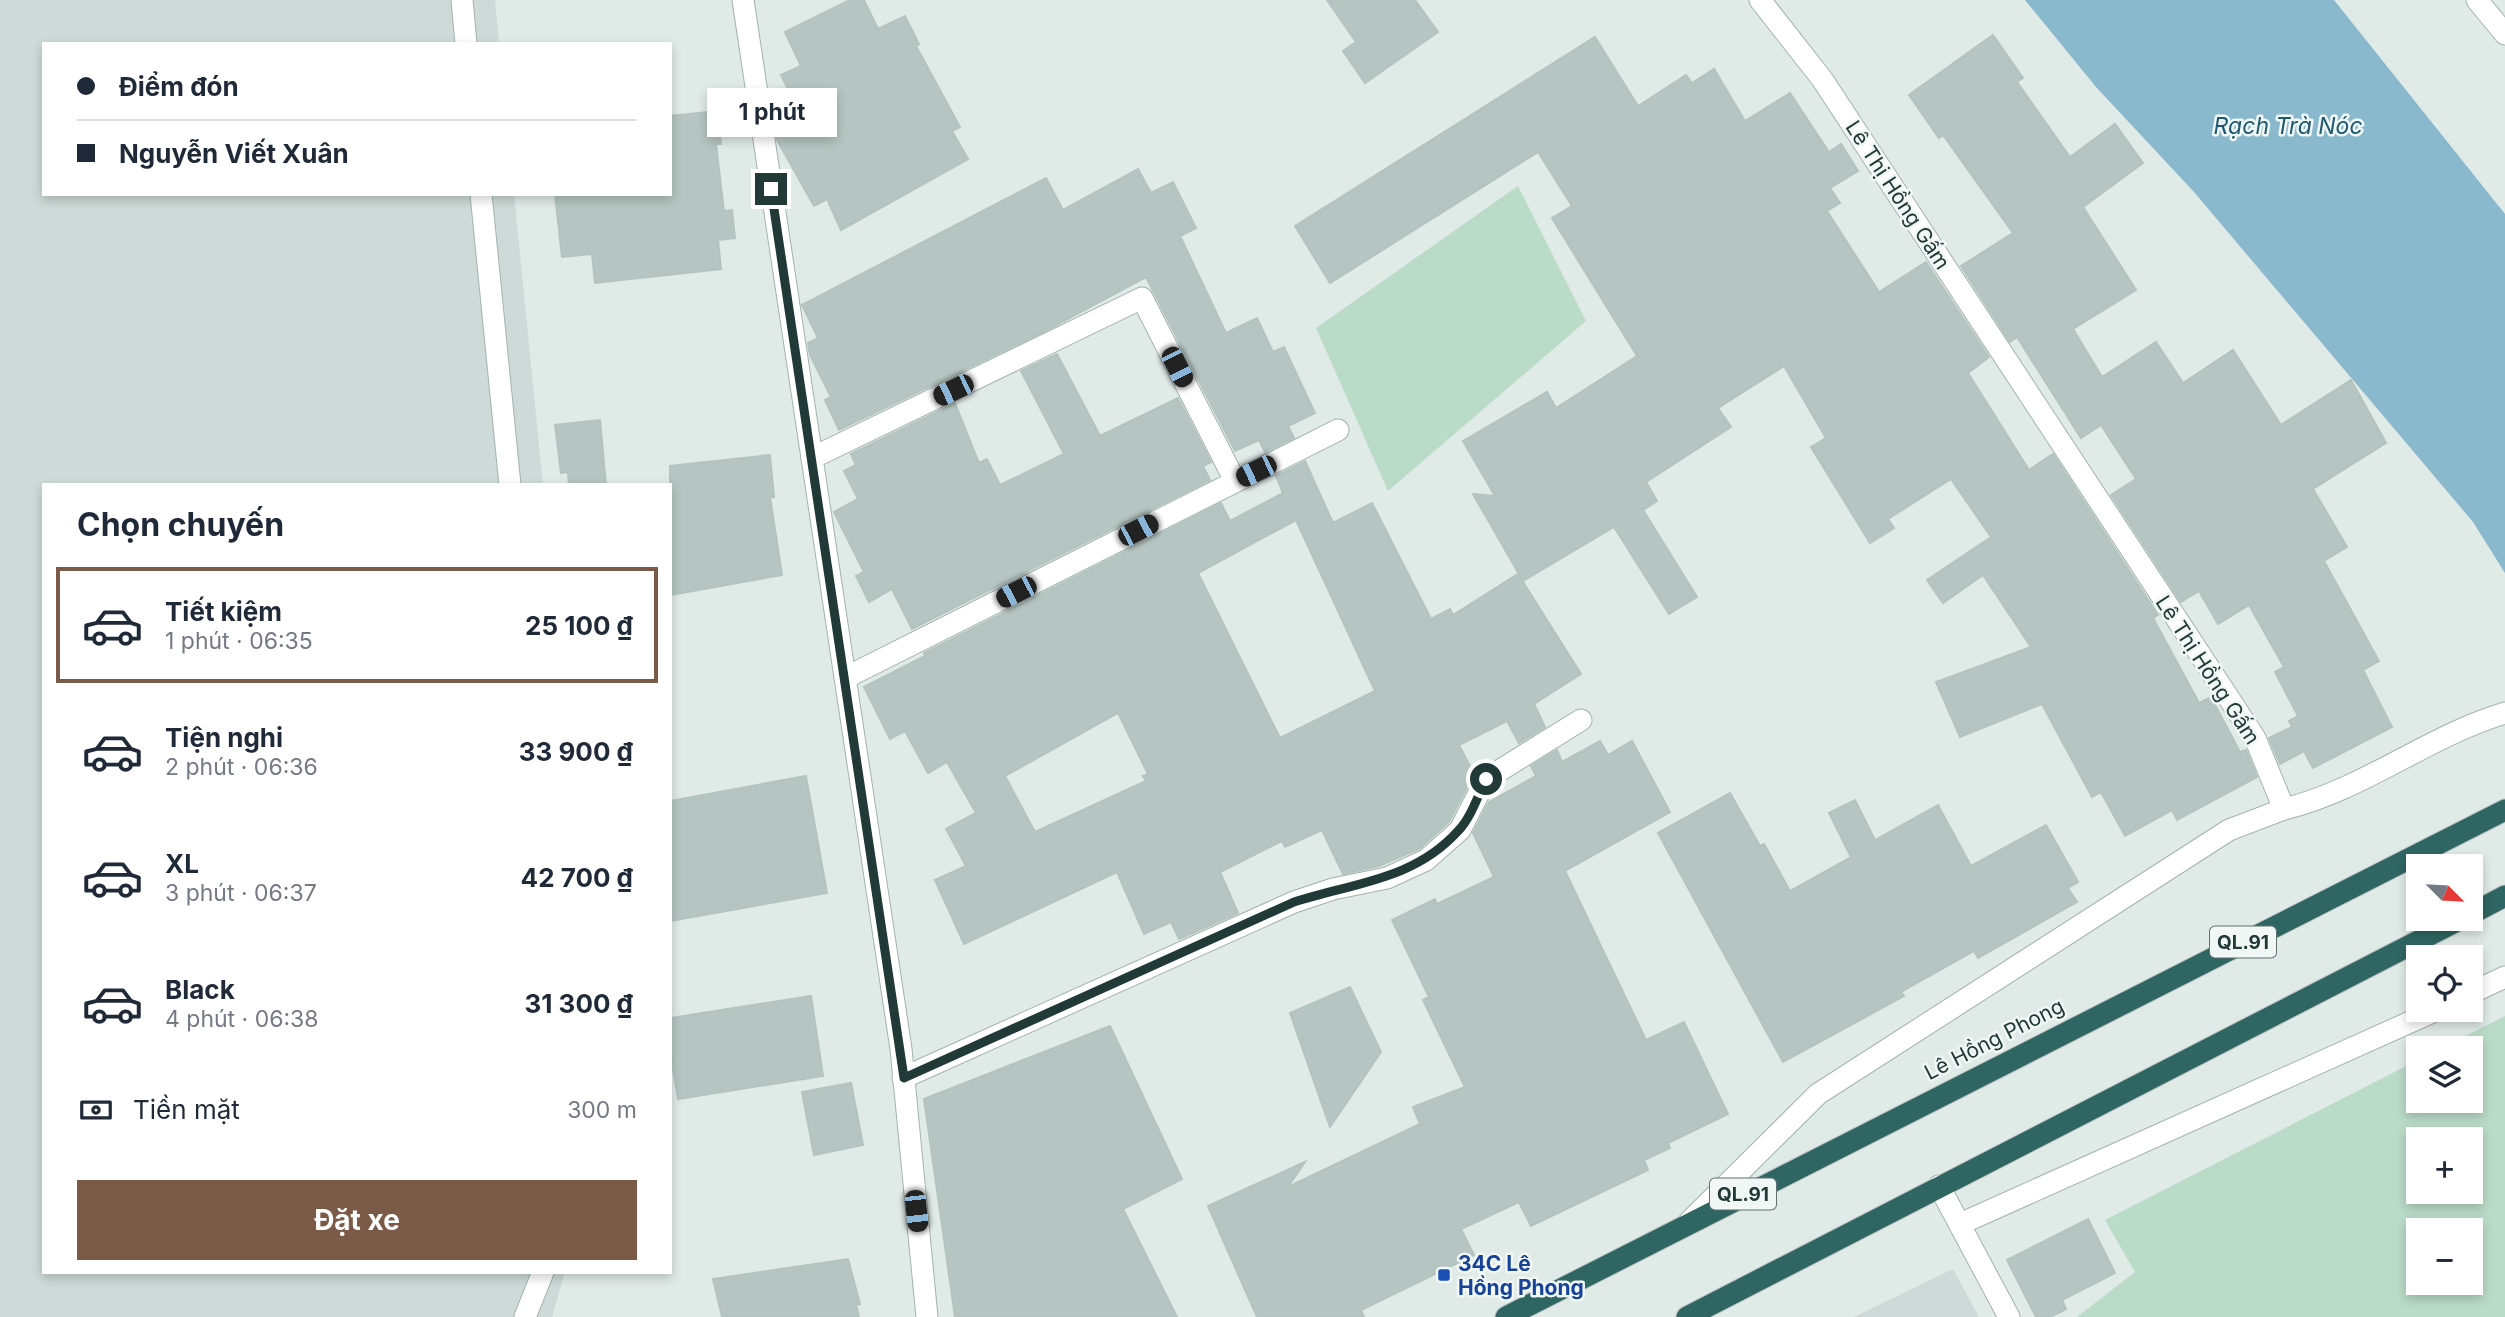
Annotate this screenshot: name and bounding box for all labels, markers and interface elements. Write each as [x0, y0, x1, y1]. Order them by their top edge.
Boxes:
text: Điểm đón [119, 71, 239, 102]
callout: 1 phút [706, 88, 836, 136]
text: 1 phút [739, 98, 805, 126]
water label: Rạch Trà Nóc [2213, 112, 2363, 140]
street label: Lê Thị Hồng Gấm [1841, 116, 1955, 274]
text: Nguyễn Viết Xuân [119, 138, 349, 169]
route end [755, 173, 787, 205]
car [1159, 344, 1196, 390]
car [930, 371, 977, 409]
car [1233, 452, 1280, 490]
text: Chọn chuyến [77, 505, 284, 544]
car [1115, 511, 1162, 549]
car [993, 573, 1040, 611]
street label: Lê Thị Hồng Gấm [2151, 591, 2265, 749]
icon: car [81, 594, 144, 657]
text: Tiết kiệm [165, 596, 282, 627]
text: 25 100 ₫ [525, 610, 633, 641]
text: 1 phút · 06:35 [165, 627, 313, 655]
icon: car [81, 720, 144, 783]
text: Tiện nghi [165, 722, 283, 753]
text: 33 900 ₫ [519, 736, 633, 767]
text: 2 phút · 06:36 [165, 753, 318, 781]
route start [1470, 763, 1502, 795]
icon: car [81, 846, 144, 909]
text: XL [165, 848, 199, 879]
north arrow [2406, 854, 2483, 931]
map controls [2406, 854, 2483, 1295]
text: 42 700 ₫ [521, 862, 633, 893]
text: 3 phút · 06:37 [165, 879, 317, 907]
road number: QL.91 [2210, 926, 2276, 958]
button: locate [2406, 945, 2483, 1022]
icon: car [81, 972, 144, 1035]
text: Black [165, 974, 235, 1005]
text: 31 300 ₫ [524, 988, 633, 1019]
street label: Lê Hồng Phong [1920, 993, 2068, 1085]
text: 4 phút · 06:38 [165, 1005, 319, 1033]
button: layers [2406, 1036, 2483, 1113]
icon: cash [77, 1091, 115, 1129]
text: Tiền mặt [133, 1094, 240, 1125]
text: 300 m [567, 1096, 637, 1124]
button: + [2406, 1127, 2483, 1204]
road number: QL.91 [1710, 1178, 1776, 1210]
button: Đặt xe [77, 1180, 637, 1260]
car [904, 1189, 929, 1233]
button: − [2406, 1218, 2483, 1295]
place label: 34C Lê Hồng Phong [1458, 1251, 1584, 1300]
marker: 34C Lê Hồng Phong [1436, 1267, 1452, 1283]

